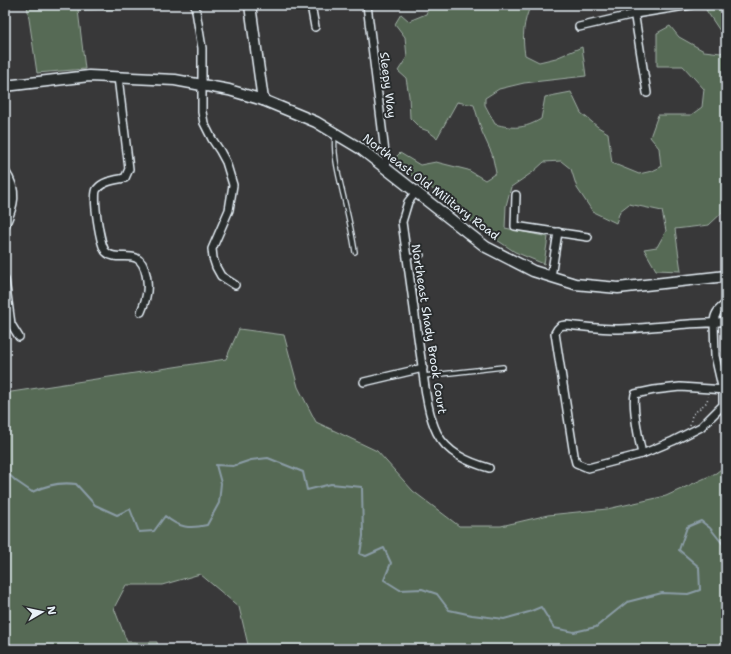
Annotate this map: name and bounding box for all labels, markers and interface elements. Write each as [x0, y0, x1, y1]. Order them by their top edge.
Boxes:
street label: Sleepy Way [376, 51, 400, 119]
street label: Northeast Old Military Road [359, 130, 503, 244]
street label: Northeast Shady Brook Court [408, 243, 450, 415]
north arrow [22, 592, 62, 632]
text: N [43, 605, 60, 616]

